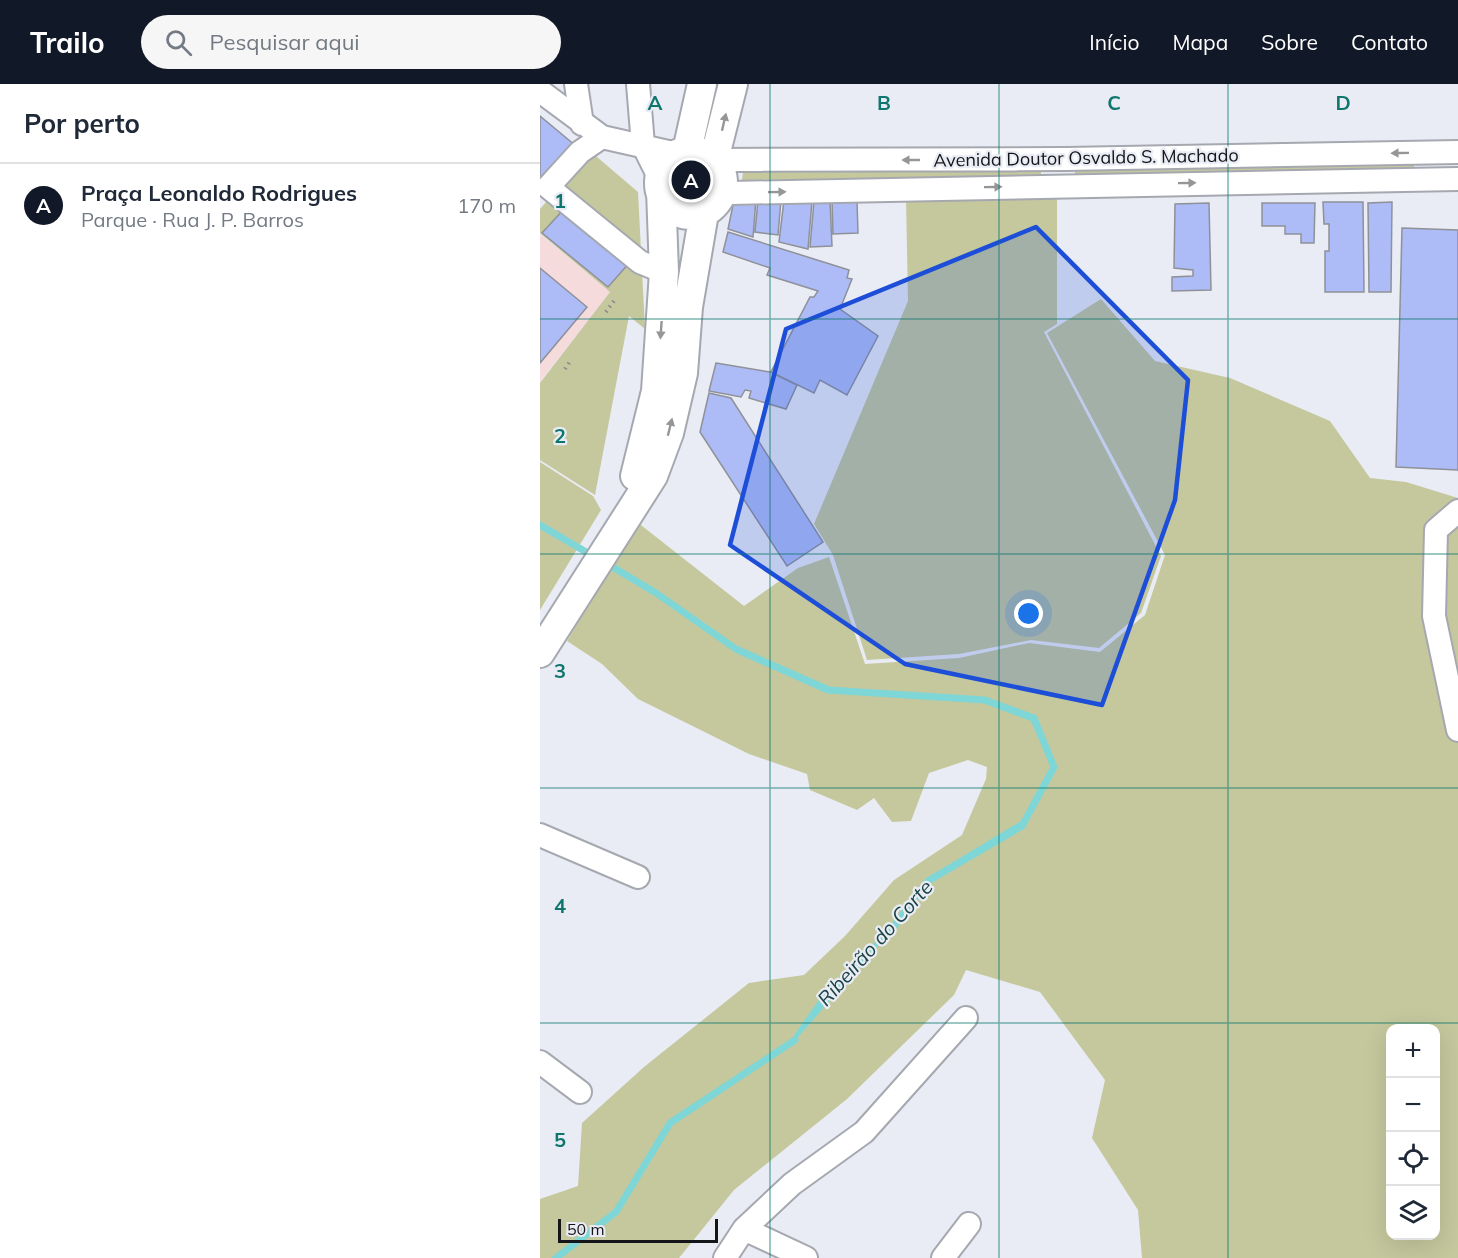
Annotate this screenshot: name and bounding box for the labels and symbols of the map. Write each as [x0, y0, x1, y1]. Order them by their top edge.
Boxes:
text: A [648, 90, 663, 115]
text: B [877, 90, 891, 115]
text: C [1107, 90, 1121, 115]
text: D [1335, 90, 1351, 115]
one-way arrow [719, 113, 729, 131]
street label: Avenida Doutor Osvaldo S. Machado [933, 143, 1239, 172]
one-way arrow [1390, 148, 1409, 158]
one-way arrow [901, 155, 920, 165]
pin: A [672, 158, 710, 202]
one-way arrow [1178, 178, 1197, 188]
one-way arrow [983, 182, 1002, 192]
one-way arrow [767, 187, 786, 196]
text: 1 [554, 188, 566, 213]
one-way arrow [657, 320, 666, 339]
one-way arrow [666, 418, 676, 436]
text: 2 [554, 423, 566, 448]
your location [1014, 599, 1043, 628]
text: 3 [554, 658, 566, 683]
water label: Ribeirão do Corte [812, 874, 938, 1011]
text: 4 [554, 893, 566, 918]
text: 5 [554, 1127, 566, 1152]
scale bar [558, 1216, 718, 1244]

